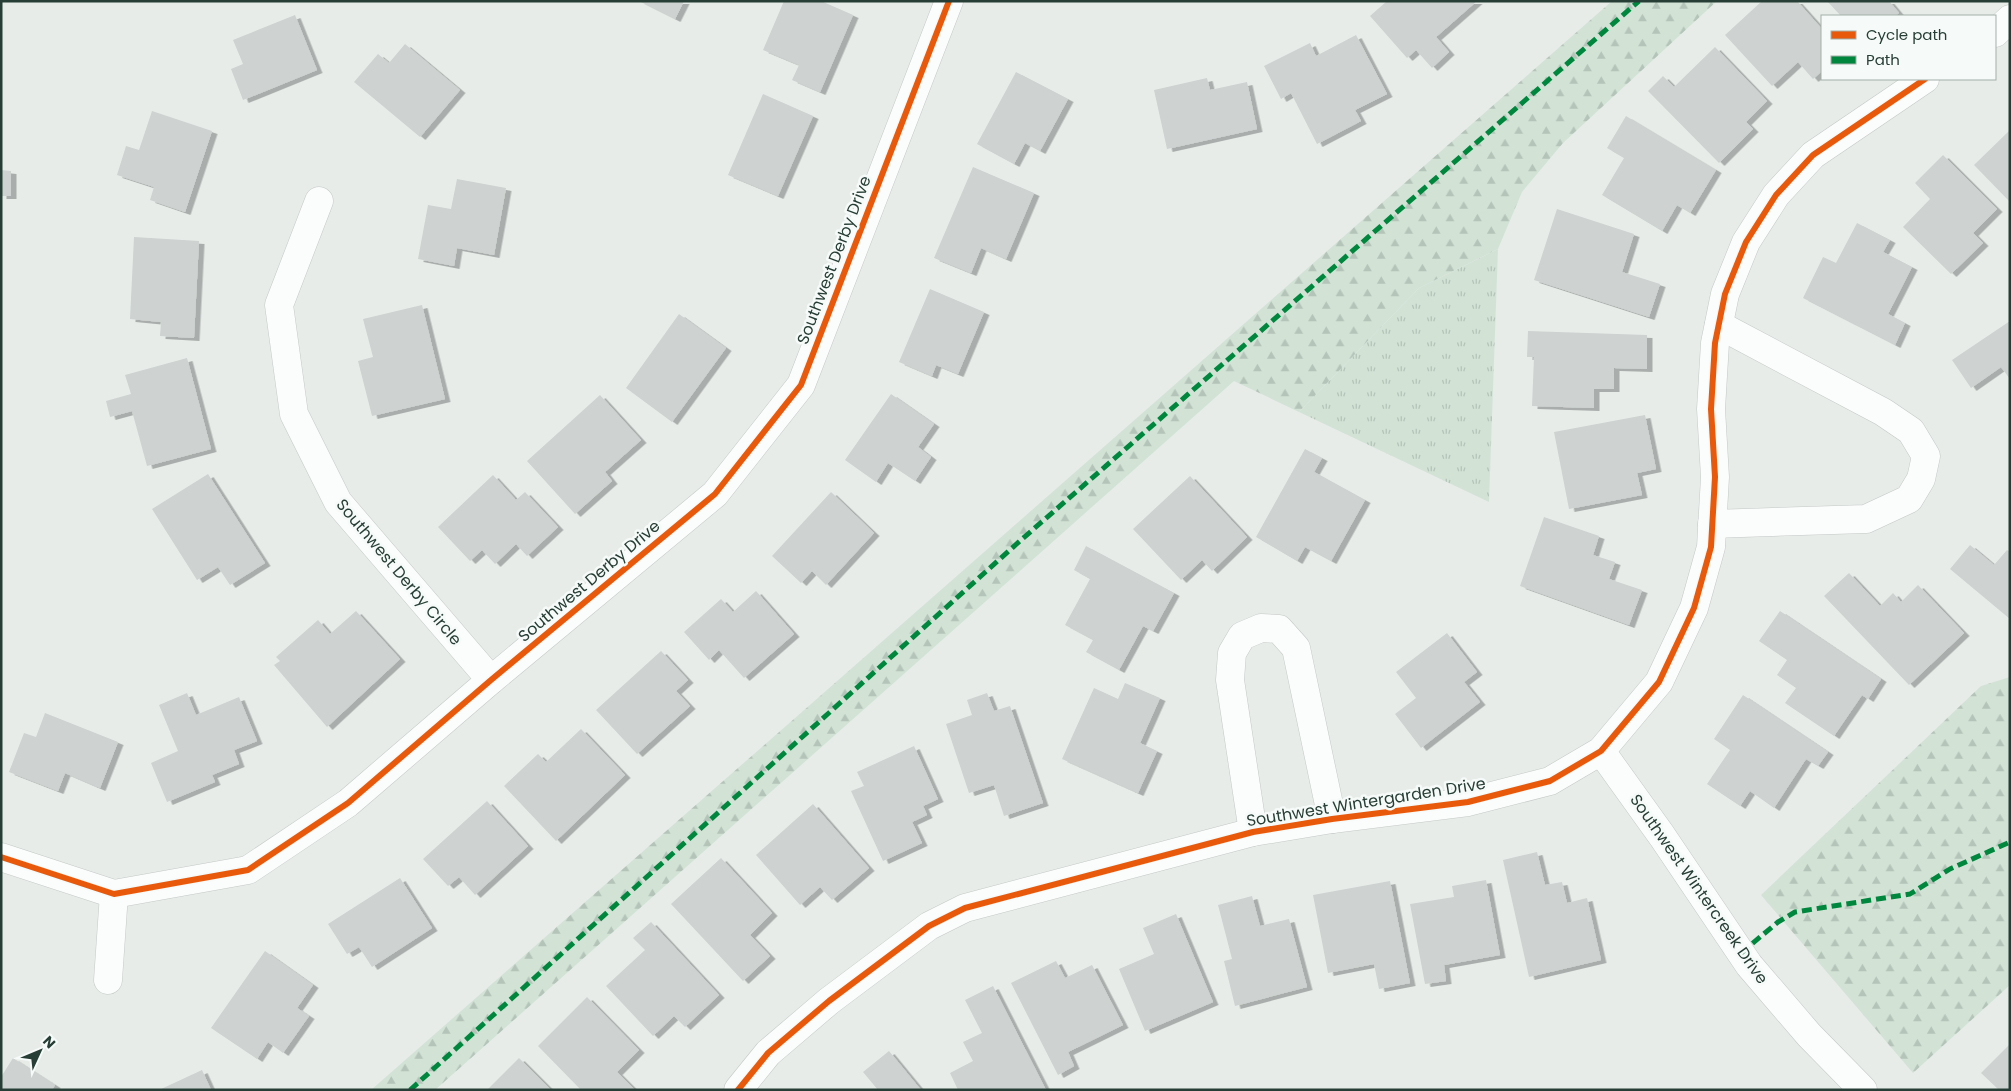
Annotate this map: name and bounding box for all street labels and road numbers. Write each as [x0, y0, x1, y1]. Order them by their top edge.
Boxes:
street label: Southwest Derby Drive [791, 172, 877, 348]
street label: Southwest Derby Circle [331, 494, 467, 650]
street label: Southwest Derby Drive [513, 515, 665, 647]
street label: Southwest Wintergarden Drive [1245, 772, 1487, 832]
street label: Southwest Wintercreek Drive [1624, 789, 1774, 989]

